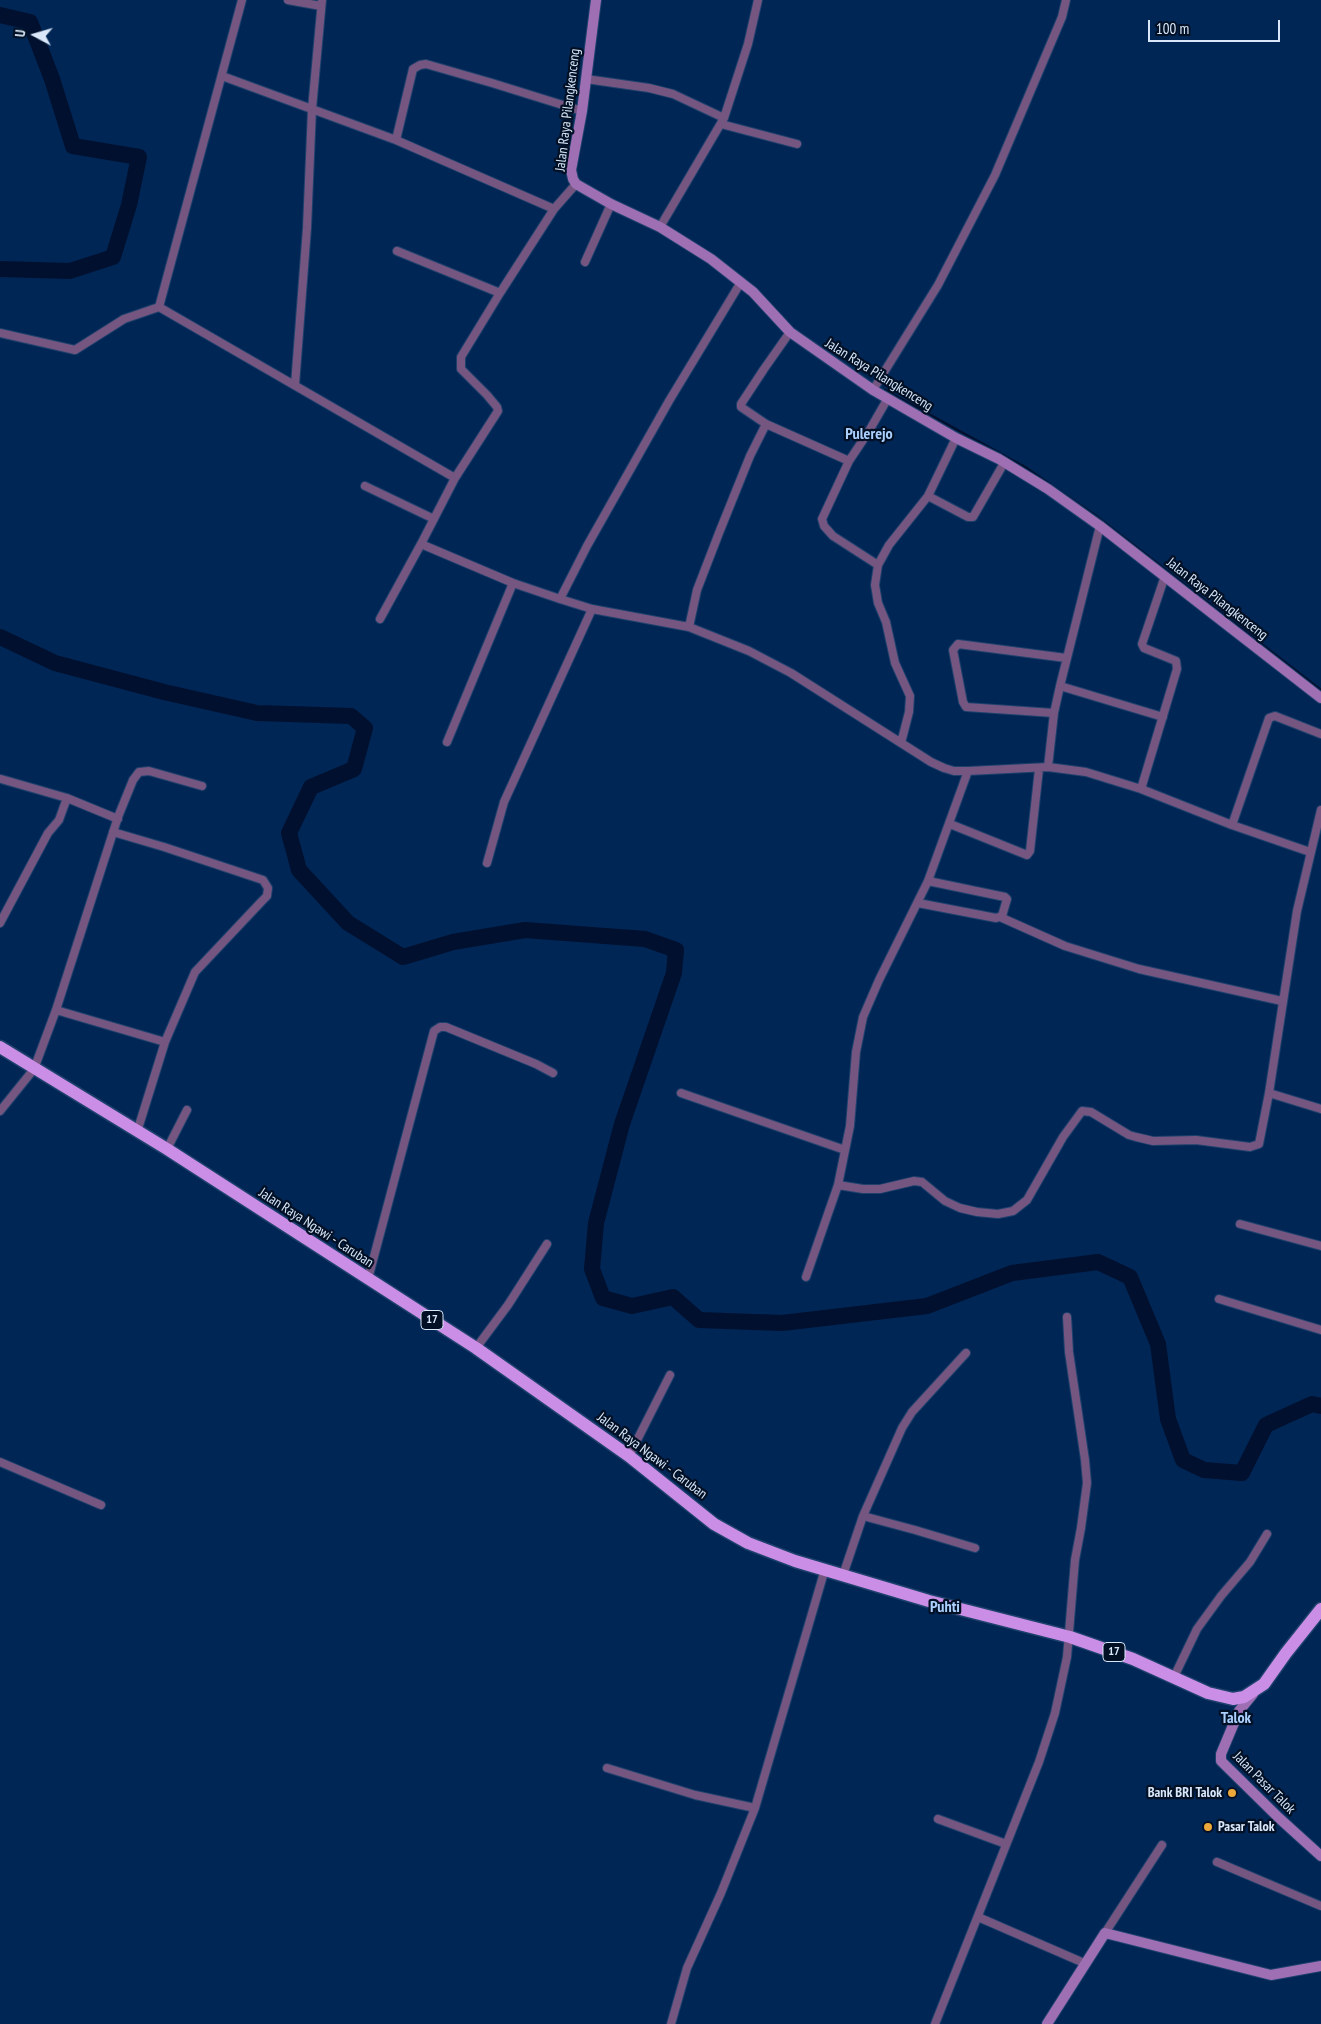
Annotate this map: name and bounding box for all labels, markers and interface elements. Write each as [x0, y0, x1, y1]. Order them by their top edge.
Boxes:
north arrow [10, 10, 60, 60]
scale bar [1151, 10, 1284, 42]
text: 100 m [1156, 19, 1189, 38]
text: U [11, 29, 29, 38]
street label: Jalan Raya Pilangkenceng [552, 48, 584, 172]
street label: Jalan Raya Pilangkenceng [822, 335, 936, 415]
district label: Pulerejo [845, 424, 893, 444]
street label: Jalan Raya Pilangkenceng [1163, 554, 1271, 644]
street label: Jalan Raya Ngawi - Caruban [256, 1185, 376, 1271]
road number: 17 [421, 1310, 443, 1330]
street label: Jalan Raya Ngawi - Caruban [594, 1409, 710, 1503]
district label: Puhti [930, 1597, 960, 1617]
road number: 17 [1103, 1642, 1125, 1661]
district label: Talok [1221, 1708, 1251, 1728]
street label: Jalan Pasar Talok [1229, 1748, 1299, 1818]
place label: Bank BRI Talok [1148, 1785, 1222, 1801]
marker: Bank BRI Talok [1226, 1787, 1238, 1799]
place label: Pasar Talok [1218, 1819, 1274, 1835]
marker: Pasar Talok [1202, 1821, 1214, 1833]

